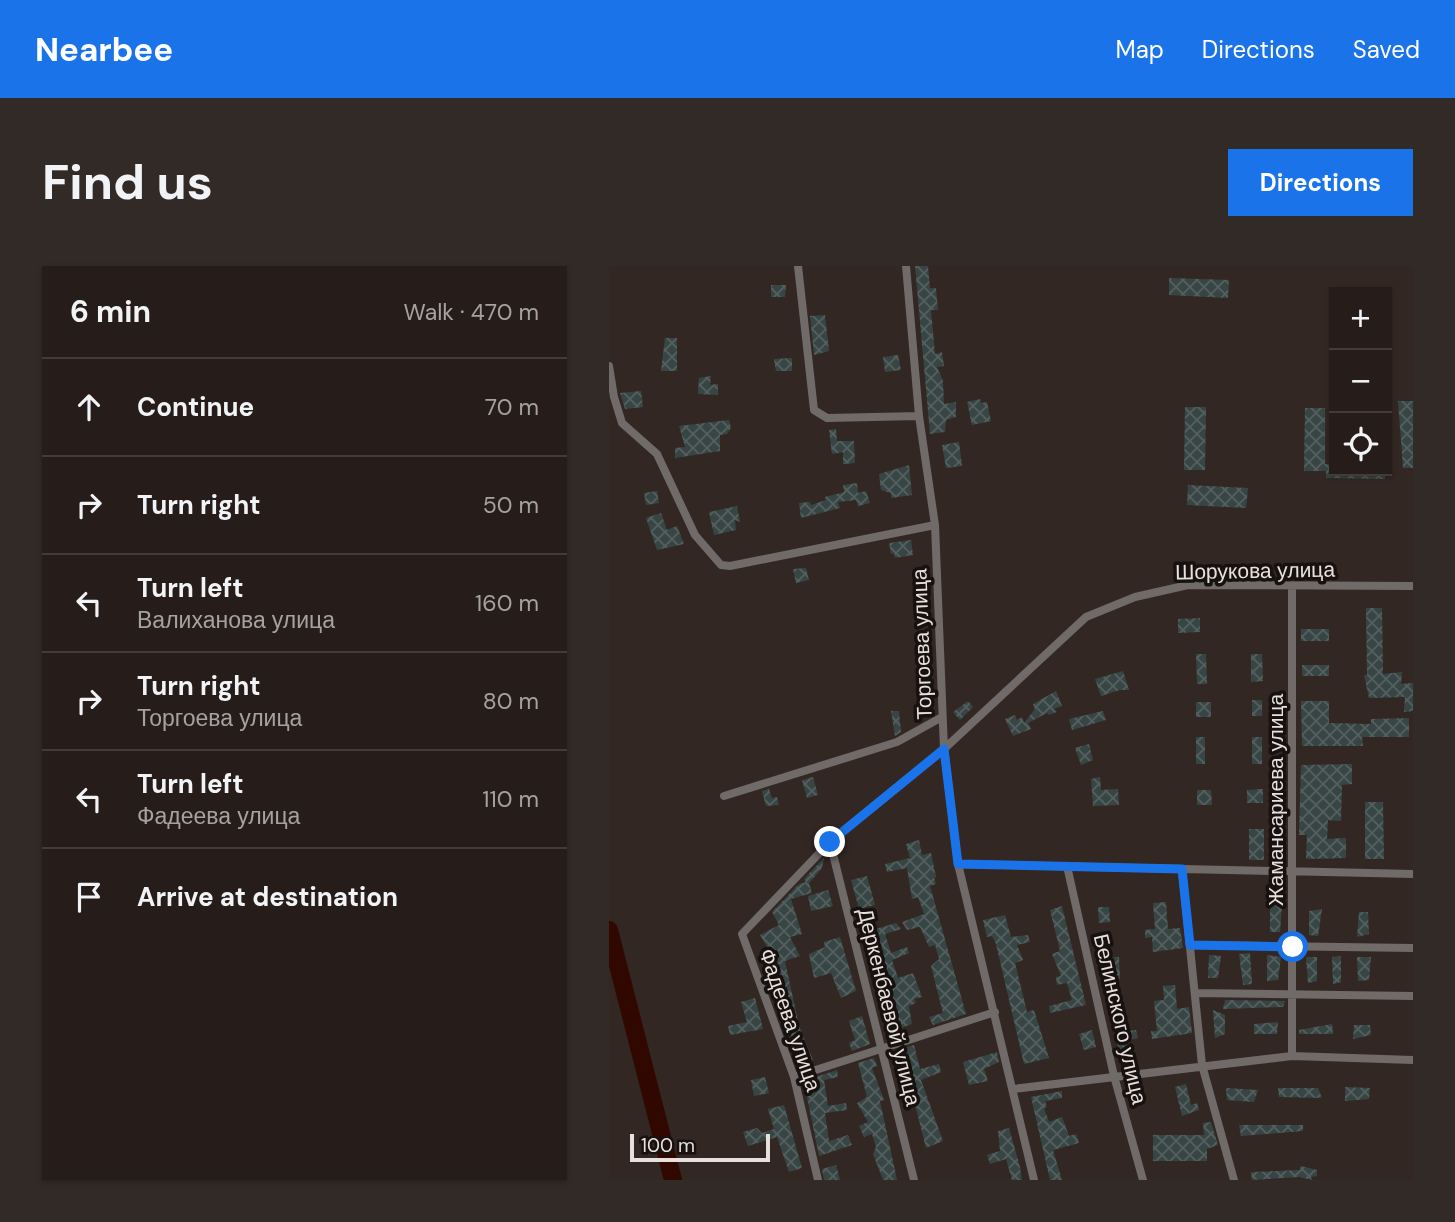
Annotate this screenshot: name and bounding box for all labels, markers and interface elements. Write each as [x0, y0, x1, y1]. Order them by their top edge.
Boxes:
text: Nearbee [35, 28, 173, 71]
text: Map [1116, 34, 1164, 65]
text: Directions [1202, 34, 1315, 65]
text: Saved [1353, 34, 1420, 65]
button: Directions [1228, 149, 1413, 216]
text: Find us [42, 150, 213, 214]
map controls [1329, 287, 1392, 476]
button: + [1329, 287, 1392, 350]
text: 6 min [70, 292, 151, 331]
text: Walk · 470 m [404, 297, 539, 327]
button: − [1329, 350, 1392, 413]
icon: ahead [70, 388, 108, 426]
text: Continue [137, 390, 254, 424]
text: 70 m [485, 392, 539, 422]
button: locate [1329, 413, 1392, 476]
icon: right [70, 486, 108, 524]
text: Turn right [137, 488, 261, 522]
text: 50 m [483, 490, 539, 520]
street label: Шорукова улица [1175, 556, 1335, 586]
street label: Торгоева улица [905, 568, 939, 720]
text: Turn left [137, 571, 244, 605]
icon: left [70, 584, 108, 622]
text: 160 m [475, 588, 539, 618]
text: Валиханова улица [137, 605, 335, 635]
text: Turn right [137, 669, 261, 703]
icon: right [70, 682, 108, 720]
text: 80 m [483, 686, 539, 716]
street label: Жамансариева улица [1262, 694, 1290, 906]
text: Торгоева улица [137, 703, 302, 733]
text: Turn left [137, 767, 244, 801]
icon: left [70, 780, 108, 818]
text: 110 m [482, 784, 539, 814]
text: Фадеева улица [137, 801, 300, 831]
route end [814, 826, 845, 857]
icon: arrive [70, 878, 108, 916]
text: Arrive at destination [137, 880, 398, 914]
street label: Деркенбаевой улица [851, 905, 927, 1109]
street label: Белинского улица [1087, 931, 1153, 1107]
route start [1277, 931, 1308, 962]
street label: Фадеева улица [752, 945, 828, 1095]
scale bar [630, 1131, 770, 1163]
text: 100 m [641, 1133, 695, 1158]

